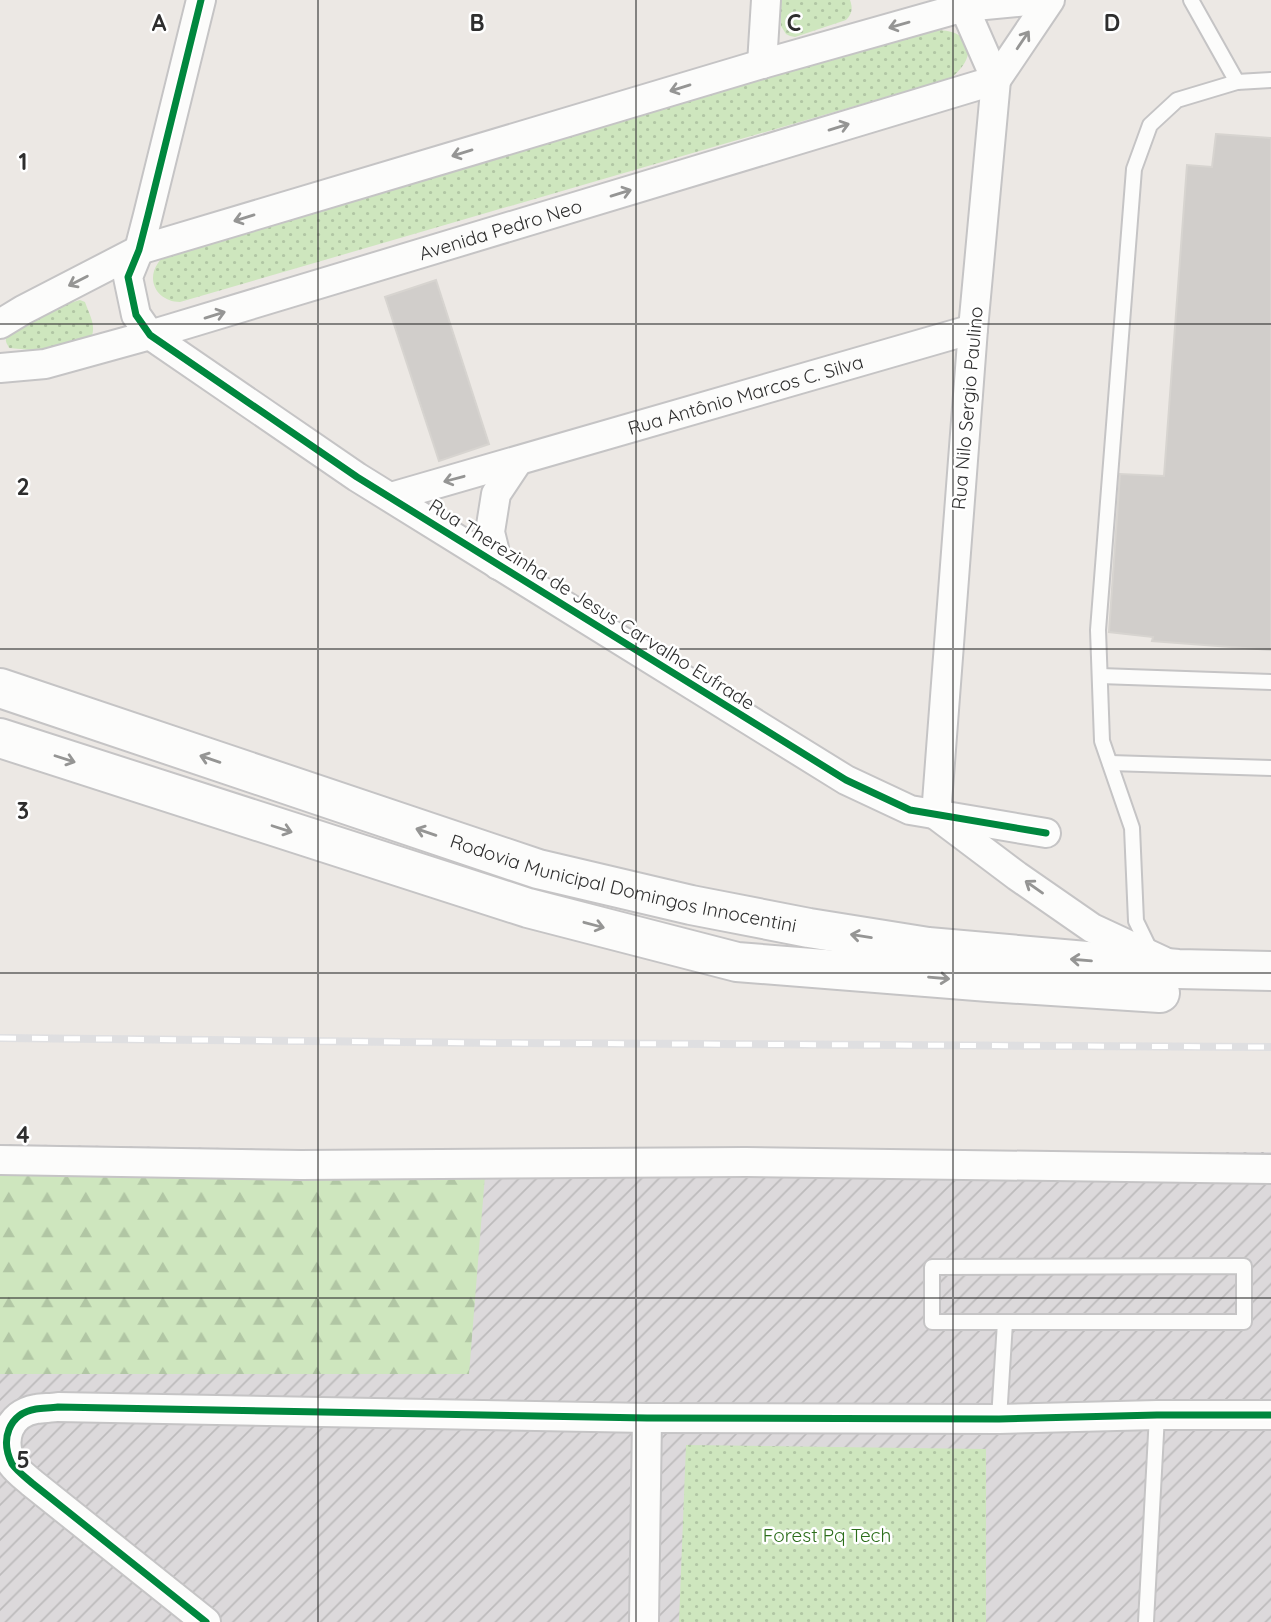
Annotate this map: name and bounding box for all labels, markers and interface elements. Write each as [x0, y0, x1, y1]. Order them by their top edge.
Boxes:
text: A [152, 8, 167, 37]
text: B [469, 8, 485, 37]
text: C [787, 8, 801, 37]
text: D [1104, 8, 1120, 37]
one-way arrow [888, 19, 910, 32]
one-way arrow [1016, 31, 1030, 50]
one-way arrow [669, 82, 691, 95]
one-way arrow [827, 120, 849, 133]
text: 1 [19, 147, 27, 176]
one-way arrow [451, 148, 473, 161]
one-way arrow [610, 185, 632, 198]
street label: Avenida Pedro Neo [416, 194, 585, 265]
one-way arrow [233, 213, 255, 226]
one-way arrow [68, 275, 89, 289]
street label: Rua Nilo Sergio Paulino [946, 305, 988, 511]
one-way arrow [204, 307, 226, 320]
street label: Rua Antônio Marcos C. Silva [625, 349, 866, 440]
text: 2 [16, 472, 30, 501]
one-way arrow [444, 474, 466, 487]
street label: Rua Therezinha de Jesus Carvalho Eufrade [425, 493, 759, 715]
one-way arrow [200, 752, 222, 764]
one-way arrow [54, 753, 76, 766]
text: 3 [17, 796, 29, 825]
one-way arrow [270, 823, 292, 836]
one-way arrow [415, 825, 437, 837]
street label: Rodovia Municipal Domingos Innocentini [447, 828, 799, 937]
one-way arrow [1024, 880, 1044, 894]
one-way arrow [582, 919, 605, 932]
one-way arrow [850, 929, 873, 942]
one-way arrow [1070, 954, 1092, 967]
one-way arrow [927, 972, 949, 985]
text: 4 [16, 1120, 30, 1149]
text: 5 [16, 1445, 30, 1474]
park label: Forest Pq Tech [763, 1523, 891, 1547]

